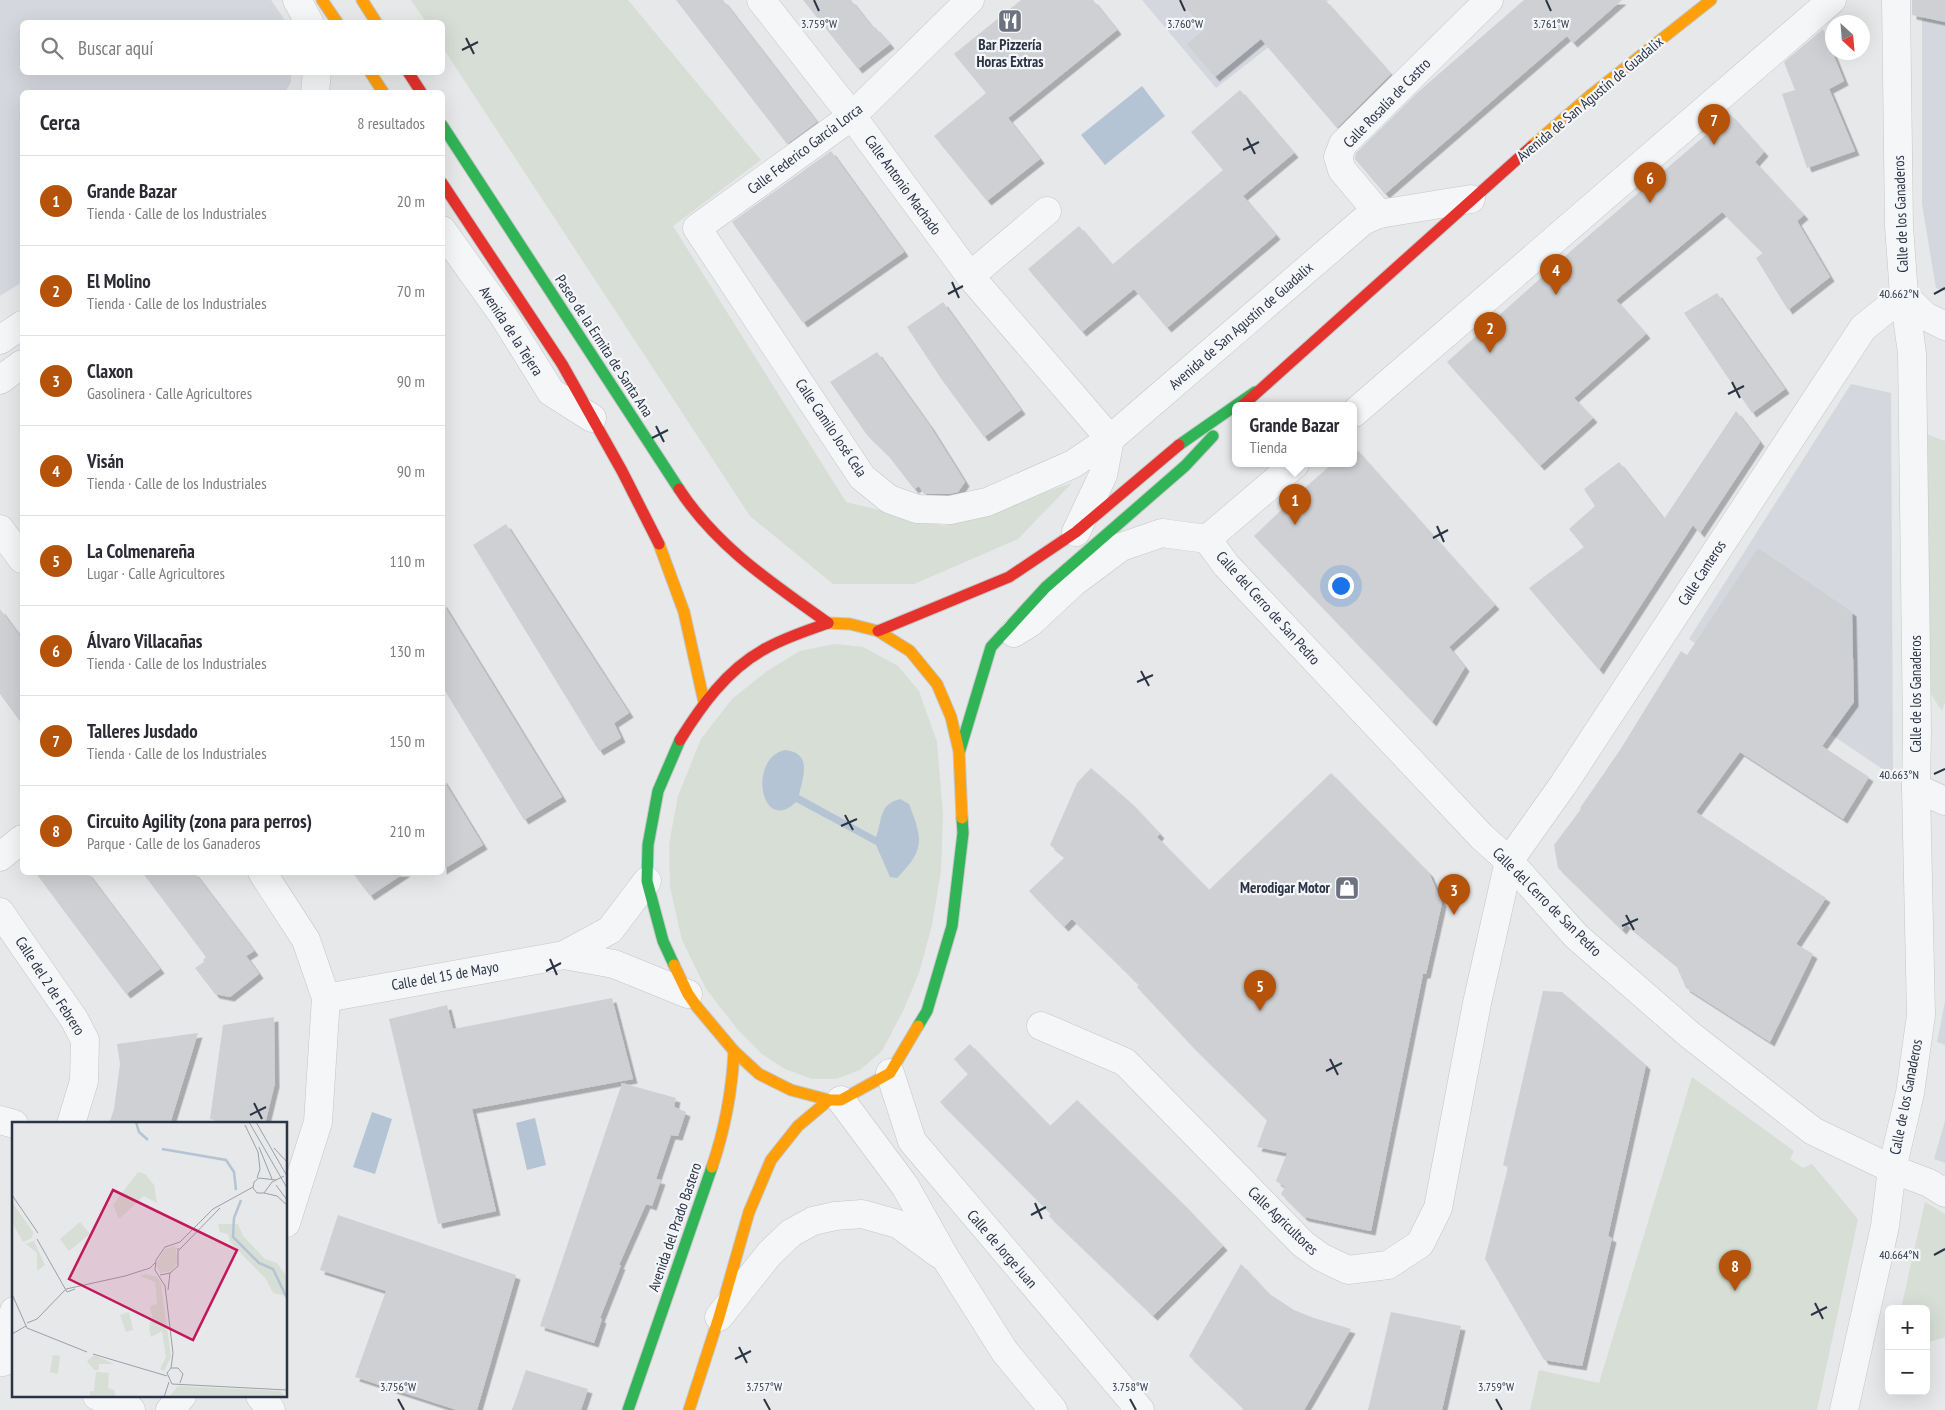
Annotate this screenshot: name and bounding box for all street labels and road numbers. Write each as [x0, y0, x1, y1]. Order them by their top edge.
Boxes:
street label: Avenida de San Agustín de Guadalix [1513, 32, 1667, 165]
street label: Calle Rosalía de Castro [1339, 54, 1434, 152]
street label: Calle Federico García Lorca [743, 99, 866, 198]
street label: Calle Antonio Machado [861, 131, 946, 238]
street label: Calle de los Ganaderos [1889, 155, 1912, 273]
street label: Avenida de San Agustín de Guadalix [1165, 258, 1317, 394]
street label: Paseo de la Ermita de Santa Ana [551, 271, 658, 421]
street label: Avenida de la Tejera [475, 282, 547, 379]
street label: Calle Camilo José Cela [792, 375, 871, 481]
street label: Calle Canteros [1673, 536, 1730, 609]
street label: Calle del Cerro de San Pedro [1212, 547, 1324, 668]
street label: Calle de los Ganaderos [1906, 635, 1925, 753]
street label: Calle del Cerro de San Pedro [1489, 843, 1606, 960]
street label: Calle del 2 de Febrero [11, 933, 89, 1039]
street label: Calle del 15 de Mayo [390, 957, 500, 994]
street label: Calle de los Ganaderos [1885, 1037, 1926, 1156]
street label: Avenida del Prado Bastero [644, 1160, 705, 1294]
street label: Calle Agricultores [1244, 1182, 1323, 1259]
street label: Calle de Jorge Juan [963, 1206, 1042, 1292]

